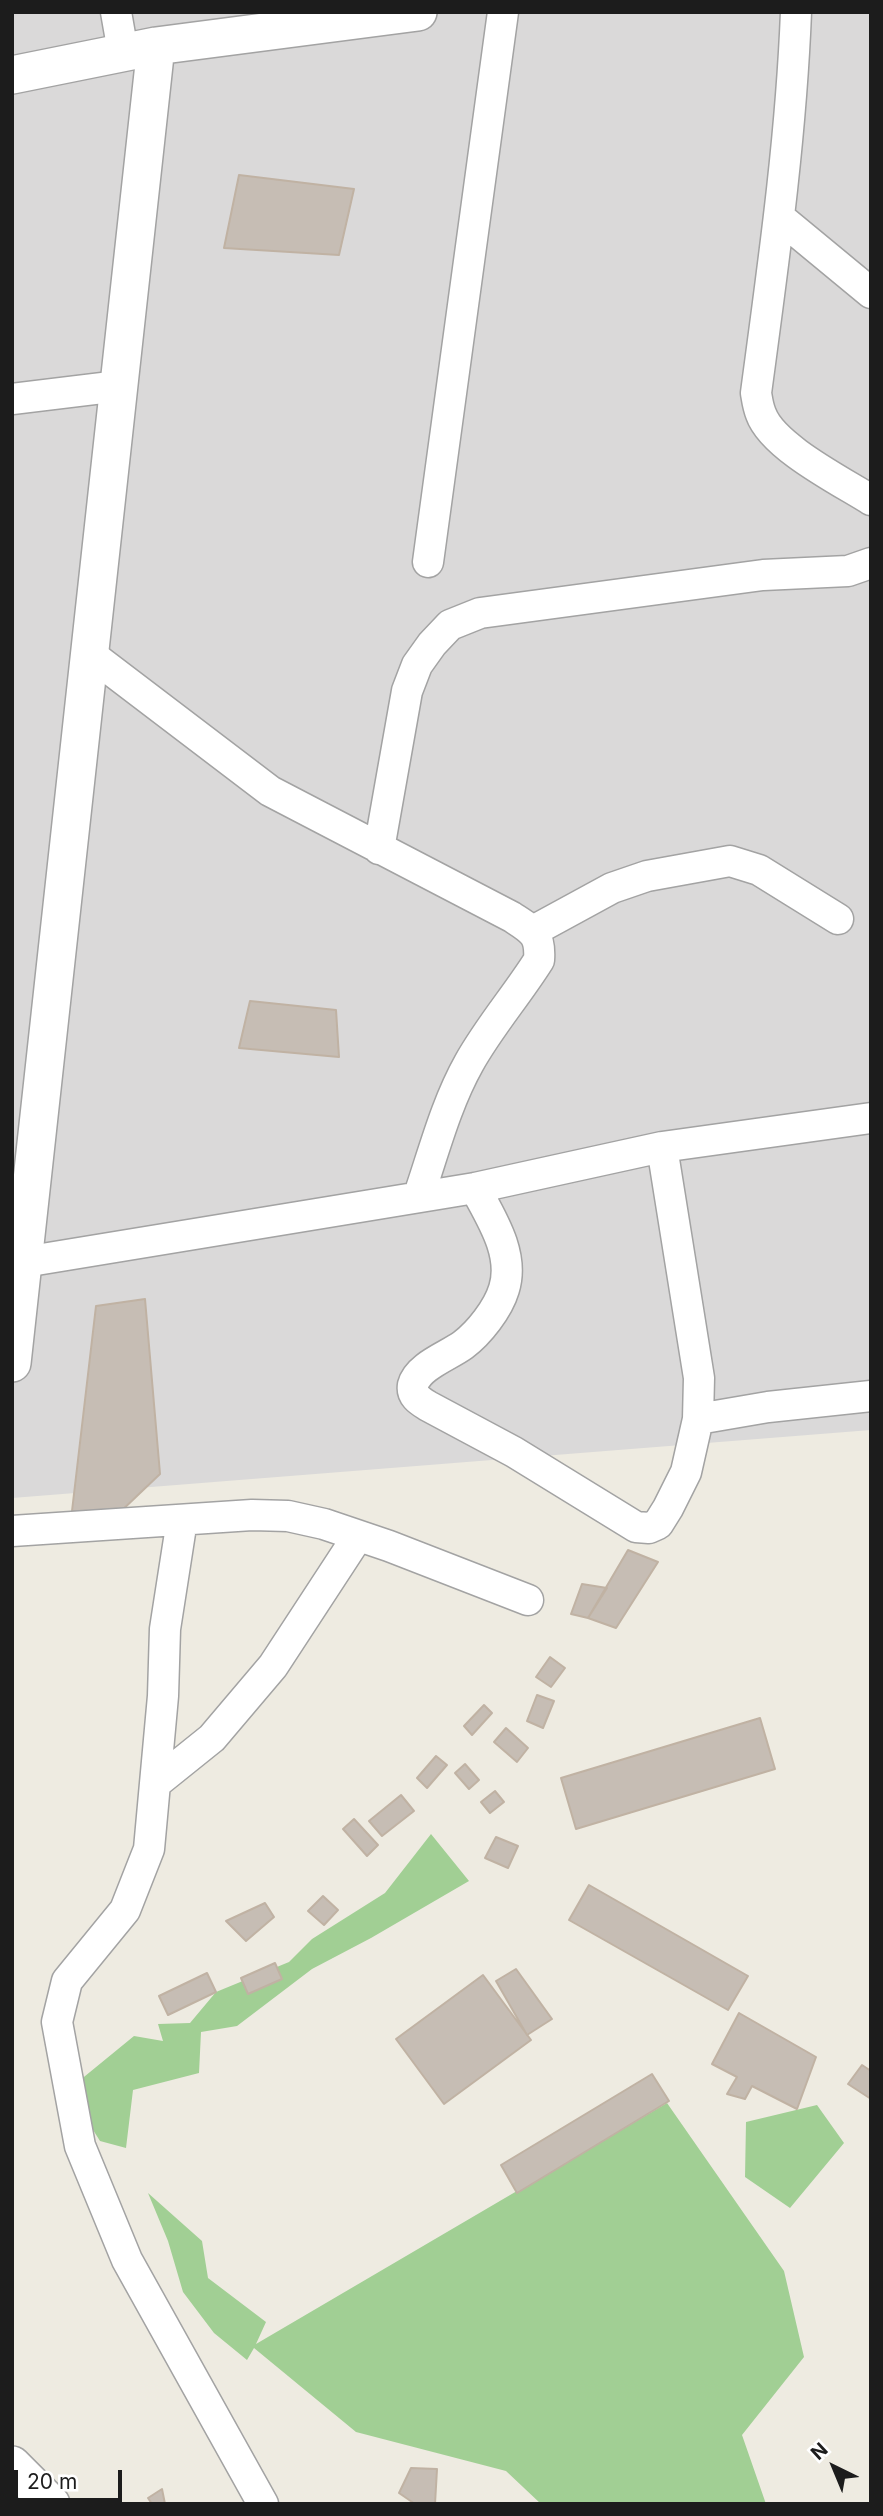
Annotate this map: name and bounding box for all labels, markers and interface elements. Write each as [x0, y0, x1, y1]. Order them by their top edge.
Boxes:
north arrow [799, 2432, 869, 2502]
text: N [806, 2438, 832, 2465]
scale bar [18, 2456, 126, 2500]
text: 20 m [27, 2469, 77, 2494]

